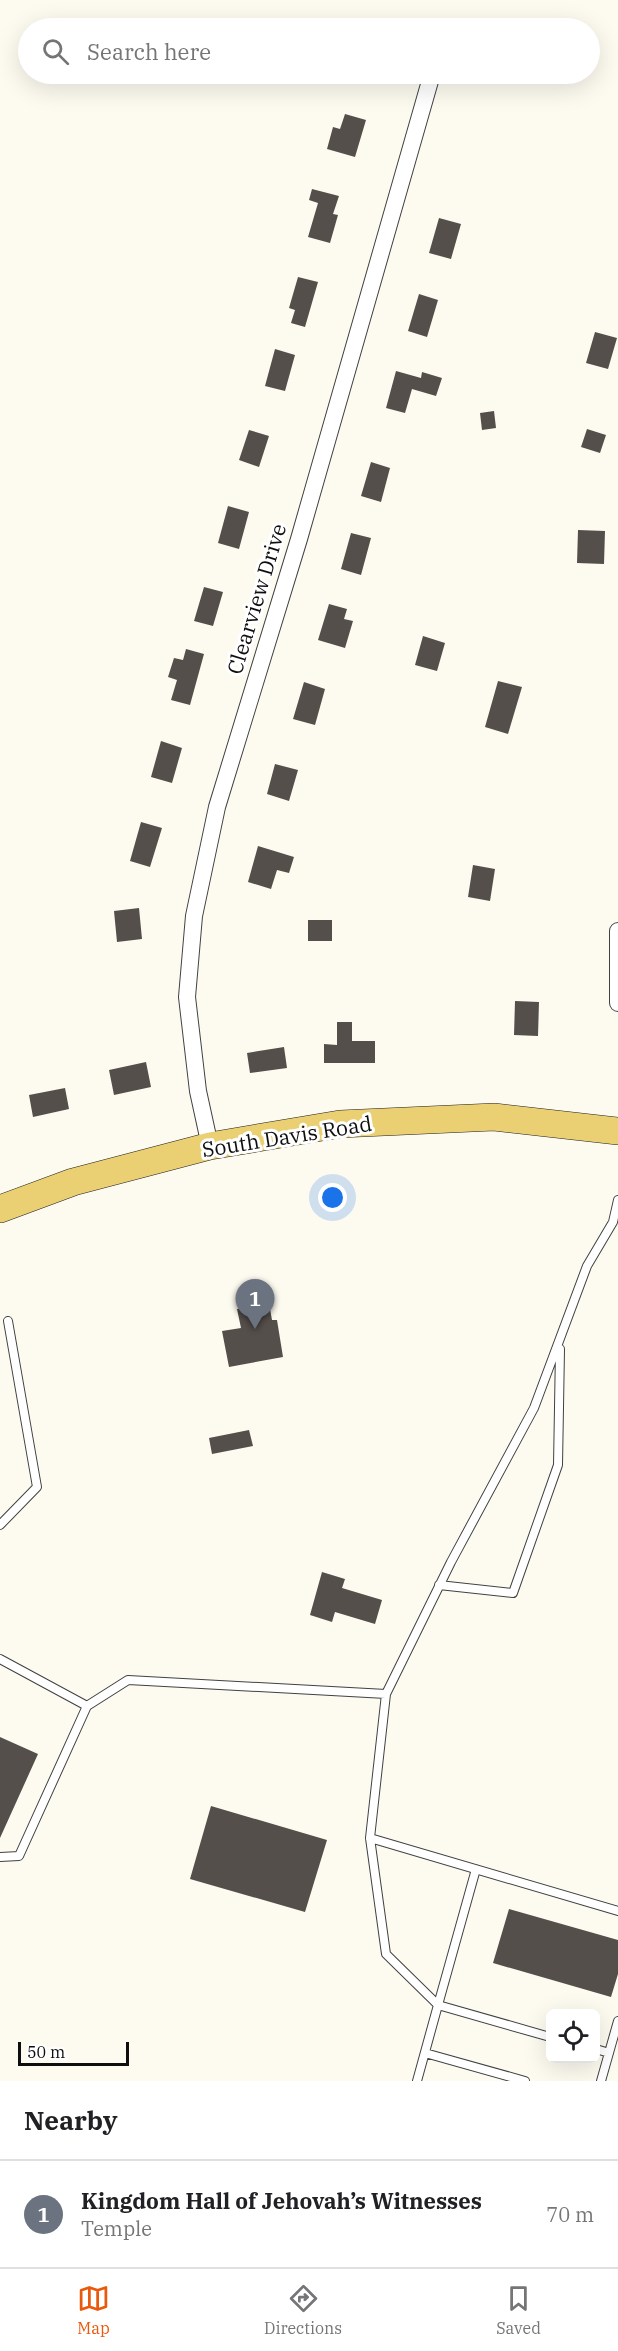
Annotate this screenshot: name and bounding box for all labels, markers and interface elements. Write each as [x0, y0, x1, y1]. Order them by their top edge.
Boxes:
search box [18, 18, 600, 84]
icon: search [39, 35, 72, 68]
text: Search here [87, 37, 211, 66]
street label: Clearview Drive [220, 520, 292, 677]
street label: South Davis Road [200, 1109, 374, 1163]
your location [318, 1183, 347, 1212]
pin: 1 [236, 1280, 274, 1329]
map controls [546, 2009, 600, 2063]
button: locate [546, 2009, 600, 2063]
scale bar [18, 2039, 129, 2066]
text: 50 m [27, 2042, 65, 2062]
text: Nearby [24, 2103, 118, 2137]
text: Kingdom Hall of Jehovah’s Witnesses [81, 2186, 482, 2215]
text: 1 [38, 2201, 50, 2228]
text: 70 m [546, 2201, 594, 2228]
text: Temple [81, 2215, 152, 2242]
tab: Map [77, 2282, 110, 2338]
tab: Directions [264, 2282, 342, 2338]
tab: Saved [496, 2282, 541, 2338]

